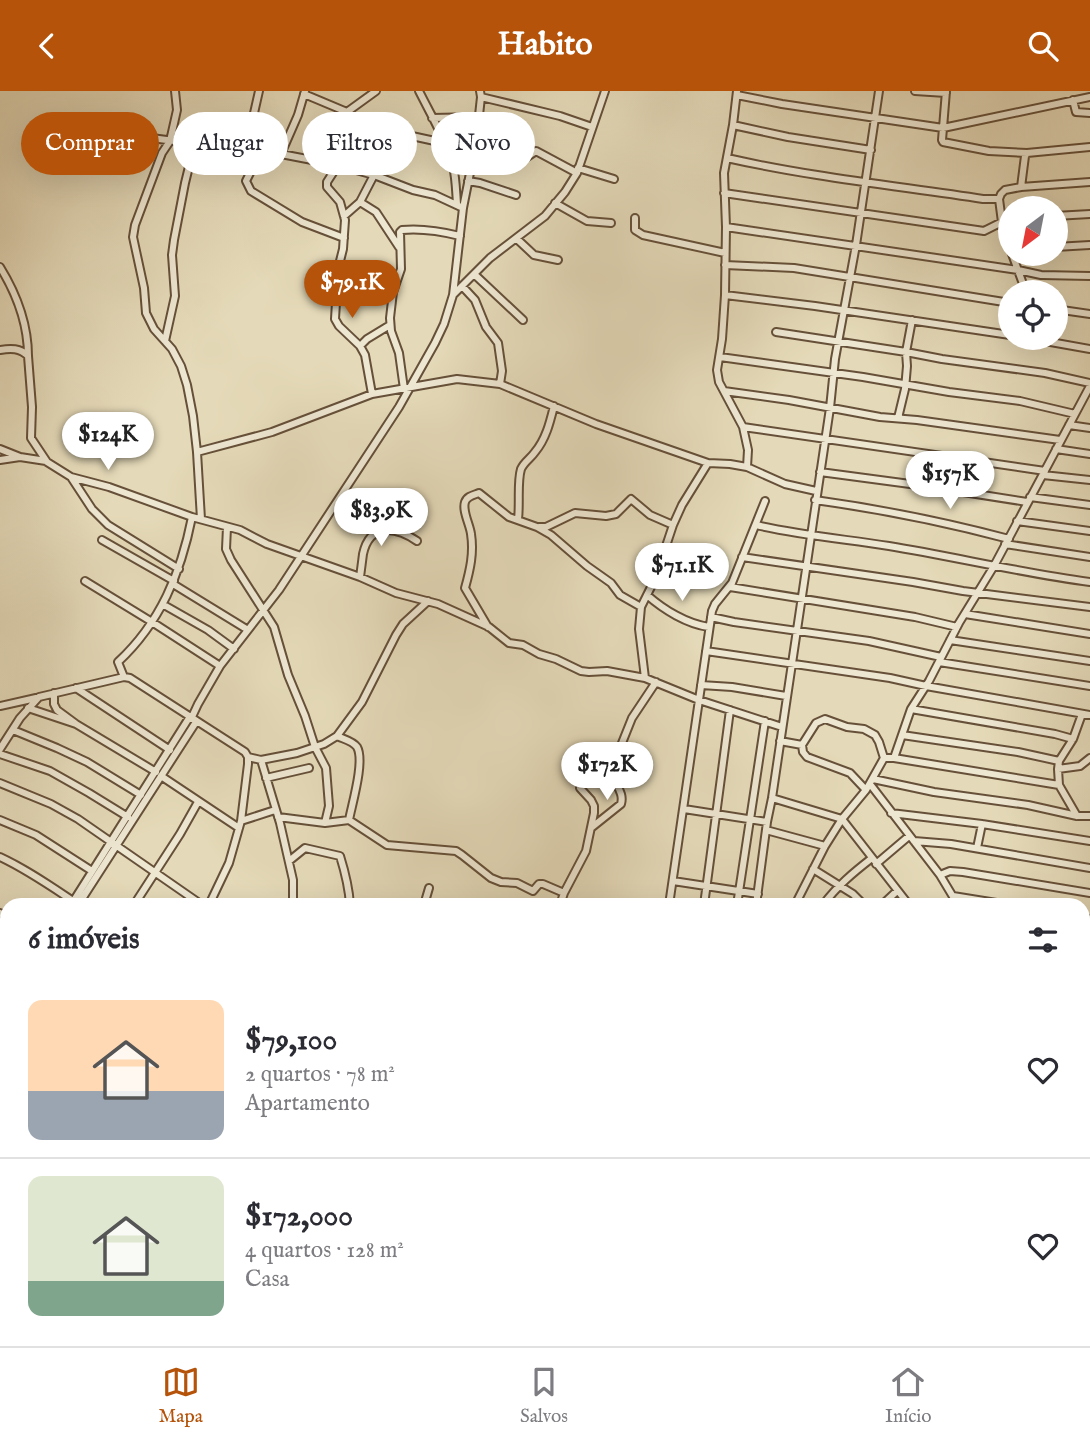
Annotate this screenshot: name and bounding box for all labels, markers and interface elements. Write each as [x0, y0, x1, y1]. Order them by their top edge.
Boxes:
text: Habito [498, 25, 592, 66]
icon: back [28, 27, 66, 65]
icon: search [1024, 27, 1062, 65]
chip: Comprar [21, 112, 159, 175]
chip: Alugar [173, 112, 288, 175]
chip: Filtros [302, 112, 417, 175]
chip: Novo [431, 112, 535, 175]
north arrow [998, 196, 1068, 266]
map controls [998, 196, 1068, 350]
pin: $79.1K [295, 261, 409, 320]
text: $79.1K [320, 268, 384, 297]
button: locate [998, 280, 1068, 350]
pin: $124K [59, 413, 157, 472]
text: $124K [78, 420, 138, 449]
pin: $157K [901, 451, 999, 511]
text: $157K [921, 459, 979, 488]
pin: $83.9K [324, 489, 438, 548]
text: $83.9K [350, 496, 412, 525]
pin: $71.1K [625, 543, 739, 603]
text: $71.1K [651, 551, 713, 580]
pin: $172K [558, 743, 656, 802]
text: $172K [577, 750, 637, 779]
text: 6 imóveis [28, 921, 140, 959]
icon: filters [1024, 921, 1062, 959]
text: $79,100 [245, 1022, 337, 1060]
icon: home [84, 1028, 168, 1112]
icon: heart [1024, 1051, 1062, 1089]
text: 2 quartos · 78 m² [245, 1060, 395, 1089]
text: Apartamento [245, 1089, 370, 1118]
text: $172,000 [245, 1198, 353, 1236]
icon: home [84, 1204, 168, 1288]
icon: heart [1024, 1227, 1062, 1265]
text: 4 quartos · 128 m² [245, 1236, 404, 1265]
text: Casa [245, 1265, 289, 1294]
tab: Mapa [158, 1363, 203, 1429]
tab: Salvos [520, 1363, 568, 1429]
tab: Início [885, 1363, 932, 1429]

